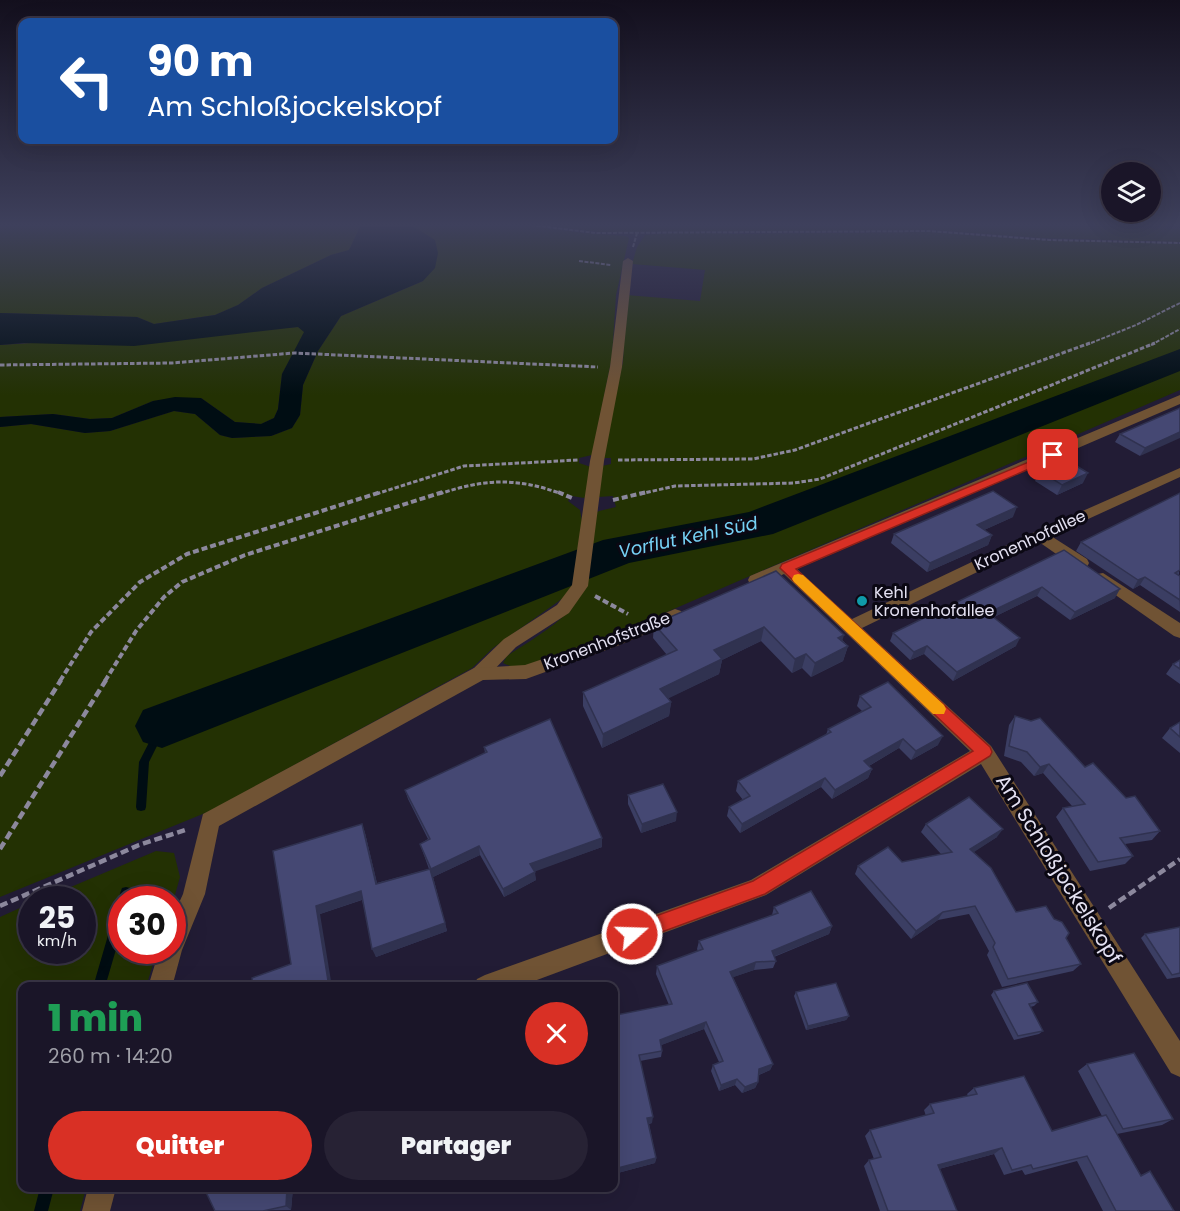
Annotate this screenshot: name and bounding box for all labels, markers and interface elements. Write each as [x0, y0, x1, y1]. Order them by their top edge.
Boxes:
text: 90 m [147, 32, 254, 91]
icon: left [48, 42, 126, 120]
text: Am Schloßjockelskopf [147, 88, 442, 125]
map controls [1101, 162, 1161, 222]
button: layers [1101, 162, 1161, 222]
pin [1027, 429, 1078, 480]
icon: arrive [1036, 438, 1069, 471]
street label: Kronenhofallee [971, 504, 1090, 576]
water label: Vorflut Kehl Süd [616, 510, 761, 564]
place label: Kehl Kronenhofallee [874, 581, 995, 622]
marker: Kehl Kronenhofallee [855, 594, 869, 608]
street label: Kronenhofstraße [540, 606, 674, 676]
street label: Am Schloßjockelskopf [989, 769, 1129, 969]
speed limit sign: 30 [108, 886, 186, 964]
text: 25 [39, 896, 75, 939]
position arrow [600, 902, 664, 966]
text: km/h [37, 930, 77, 951]
text: 1 min [48, 993, 143, 1044]
button: close [525, 1002, 588, 1065]
text: 260 m · 14:20 [48, 1042, 173, 1070]
button: Quitter [48, 1111, 312, 1180]
button: Partager [324, 1111, 588, 1180]

